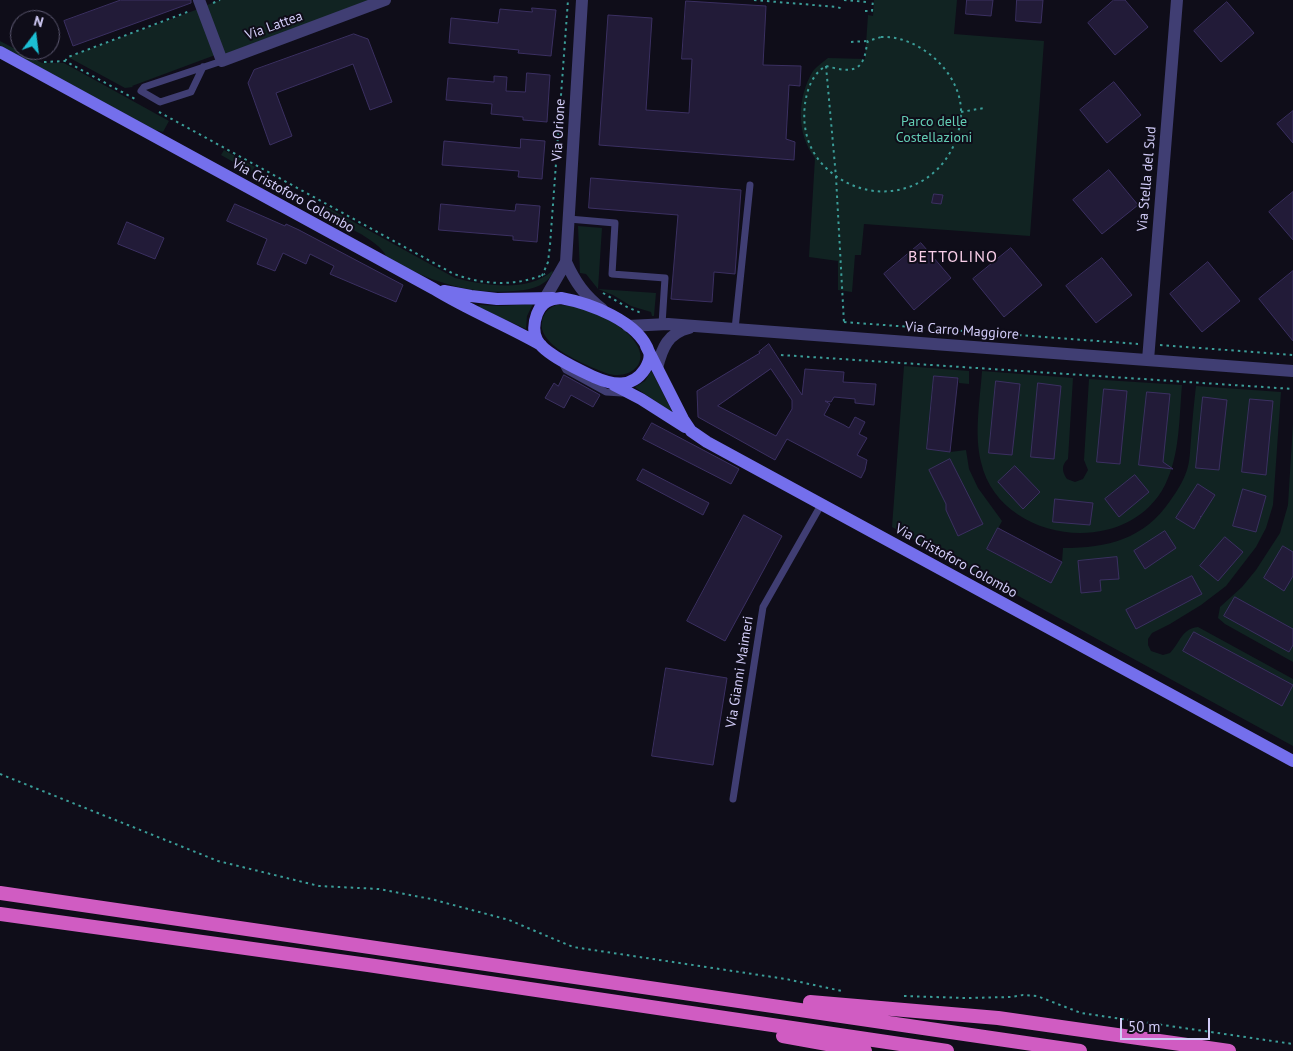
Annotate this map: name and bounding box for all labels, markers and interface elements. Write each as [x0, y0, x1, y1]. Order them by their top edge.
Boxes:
street label: Via Lattea [243, 8, 305, 44]
north arrow [10, 10, 60, 60]
text: N [32, 12, 45, 31]
street label: Via Orione [549, 98, 569, 162]
park label: Parco delle Costellazioni [896, 114, 972, 146]
street label: Via Stella del Sud [1134, 126, 1160, 232]
street label: Via Cristoforo Colombo [229, 155, 357, 237]
district label: BETTOLINO [907, 247, 999, 267]
street label: Via Carro Maggiore [905, 319, 1019, 343]
street label: Via Cristoforo Colombo [892, 520, 1020, 602]
street label: Via Gianni Maimeri [723, 615, 757, 729]
scale bar [1123, 1008, 1213, 1040]
text: 50 m [1128, 1017, 1161, 1036]

